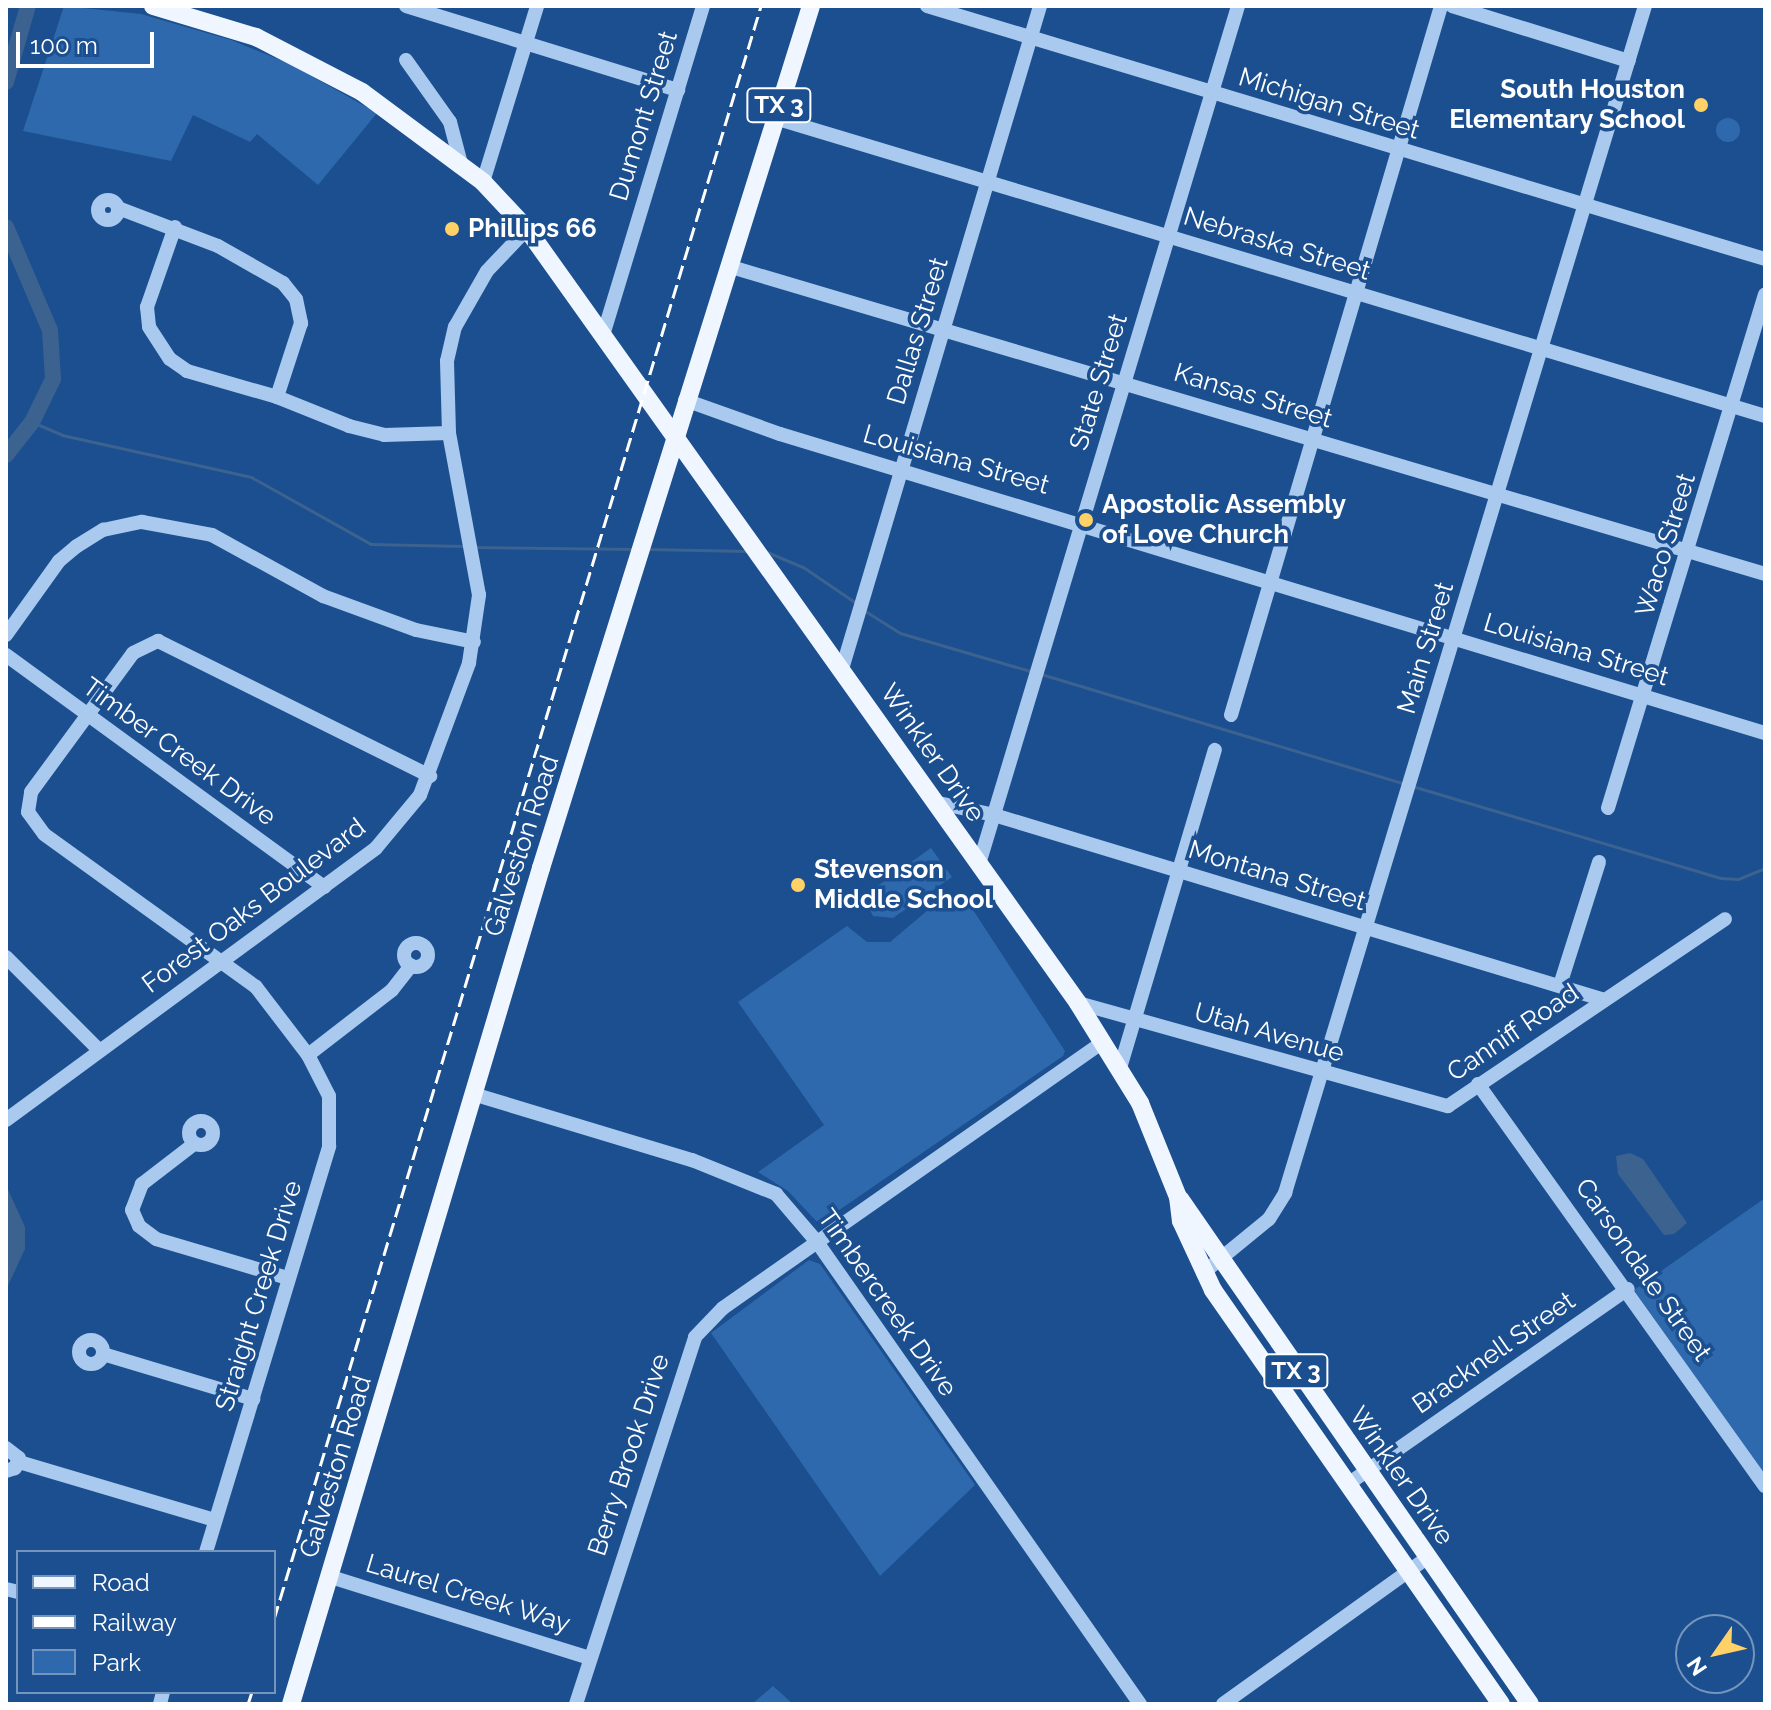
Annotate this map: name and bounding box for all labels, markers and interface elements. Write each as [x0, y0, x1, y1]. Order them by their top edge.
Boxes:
scale bar [20, 16, 158, 66]
street label: Dumont Street [603, 27, 685, 205]
text: 100 m [30, 31, 98, 60]
street label: Michigan Street [1235, 62, 1423, 146]
place label: South Houston Elementary School [1449, 74, 1685, 136]
road number: TX 3 [745, 85, 813, 125]
marker: South Houston Elementary School [1692, 96, 1710, 114]
street label: Nebraska Street [1180, 201, 1374, 287]
place label: Phillips 66 [468, 213, 597, 245]
marker: Phillips 66 [443, 220, 461, 238]
street label: Dallas Street [881, 254, 955, 408]
street label: State Street [1064, 310, 1134, 454]
street label: Kansas Street [1170, 357, 1336, 435]
street label: Louisiana Street [859, 419, 1053, 501]
street label: Waco Street [1629, 470, 1703, 620]
place label: Apostolic Assembly of Love Church [1102, 489, 1347, 550]
marker: Apostolic Assembly of Love Church [1077, 511, 1095, 529]
street label: Main Street [1391, 578, 1461, 718]
street label: Louisiana Street [1480, 607, 1672, 693]
street label: Timber Creek Drive [76, 671, 282, 833]
street label: Winkler Drive [873, 678, 991, 828]
street label: Galveston Road [478, 751, 566, 941]
street label: Forest Oaks Boulevard [136, 812, 372, 1000]
street label: Montana Street [1184, 834, 1370, 918]
place label: Stevenson Middle School [814, 854, 993, 916]
marker: Stevenson Middle School [789, 876, 807, 894]
street label: Canniff Road [1441, 978, 1585, 1088]
street label: Utah Avenue [1190, 997, 1348, 1069]
street label: Carsondale Street [1568, 1173, 1718, 1367]
street label: Straight Creek Drive [209, 1177, 309, 1415]
street label: Timbercreek Drive [811, 1203, 963, 1403]
street label: Bracknell Street [1406, 1285, 1582, 1421]
street label: Berry Brook Drive [582, 1350, 676, 1560]
road number: TX 3 [1262, 1351, 1330, 1391]
street label: Galveston Road [293, 1372, 379, 1562]
street label: Winkler Drive [1342, 1401, 1460, 1551]
street label: Laurel Creek Way [361, 1548, 575, 1640]
legend [16, 1550, 276, 1694]
text: Road [92, 1568, 150, 1597]
text: Railway [92, 1608, 177, 1637]
north arrow [1675, 1614, 1755, 1694]
text: Park [92, 1648, 141, 1677]
text: N [1681, 1652, 1712, 1681]

